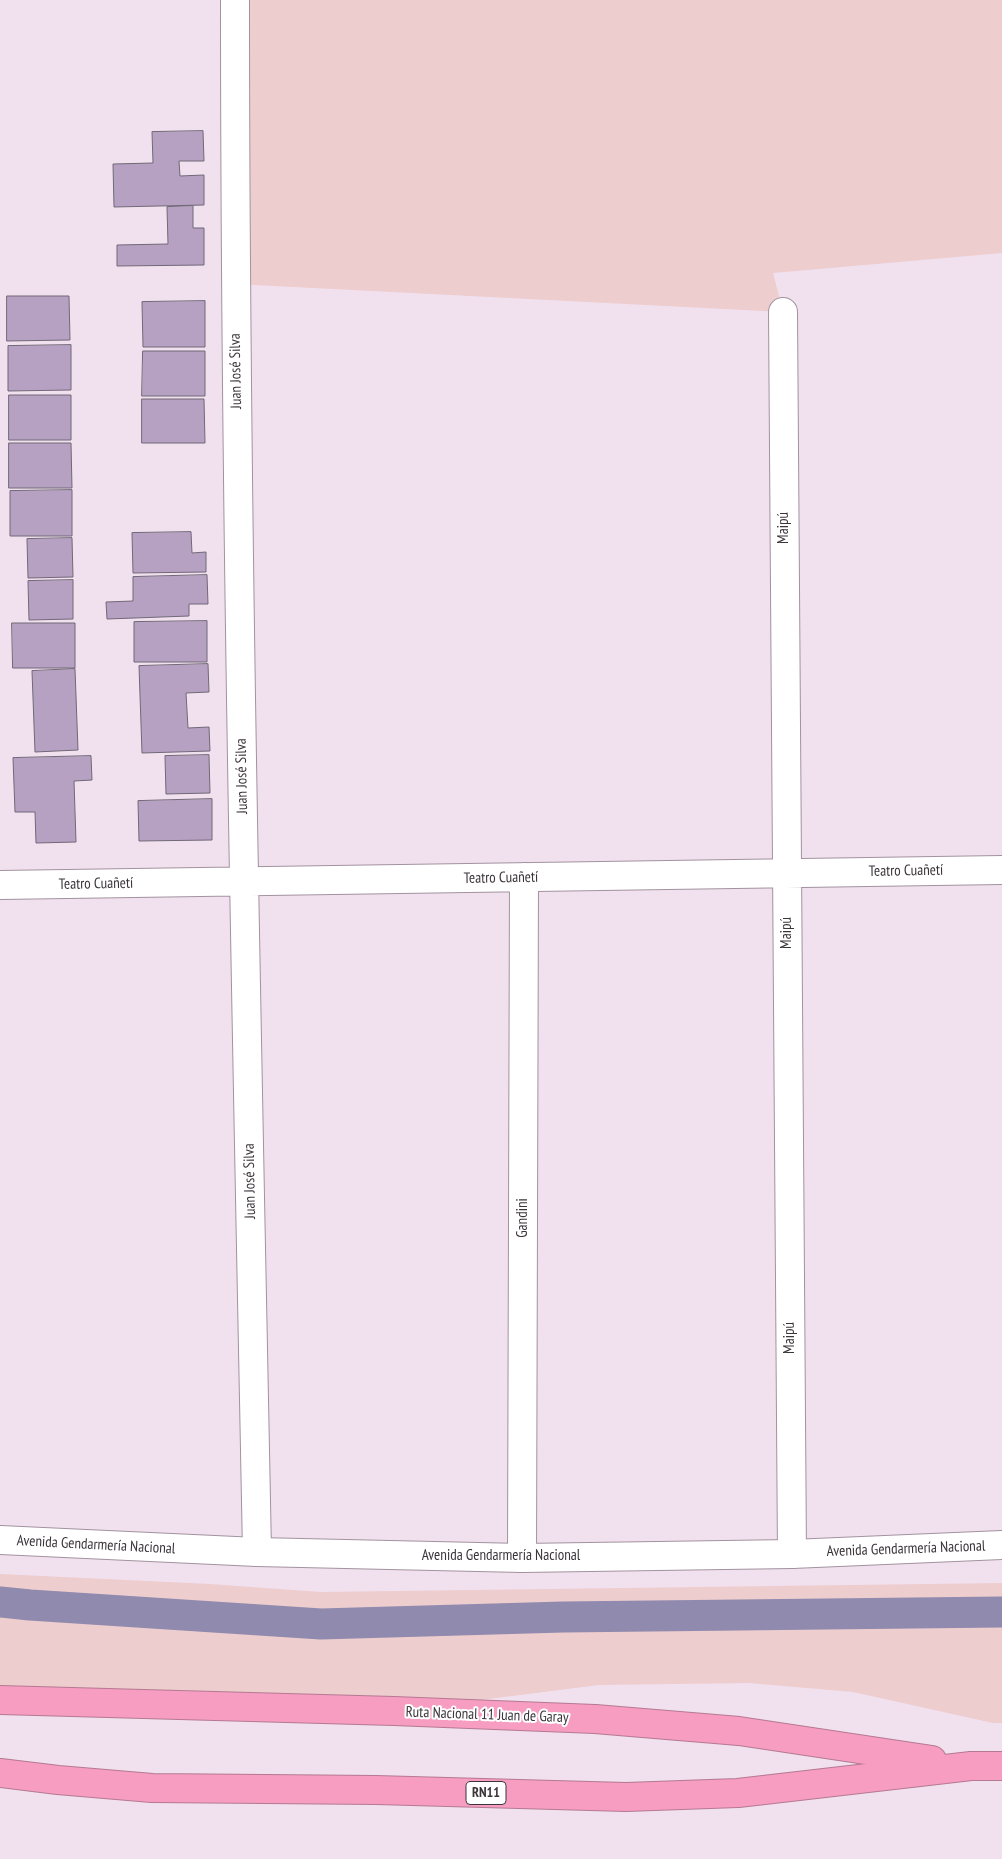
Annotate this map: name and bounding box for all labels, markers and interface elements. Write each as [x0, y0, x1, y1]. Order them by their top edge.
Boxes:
street label: Juan José Silva [226, 333, 246, 409]
street label: Maipú [775, 512, 793, 544]
street label: Juan José Silva [232, 738, 252, 814]
street label: Teatro Cuañetí [869, 861, 943, 881]
street label: Teatro Cuañetí [464, 868, 538, 888]
street label: Teatro Cuañetí [59, 874, 133, 894]
street label: Maipú [778, 917, 796, 949]
street label: Juan José Silva [240, 1143, 260, 1219]
street label: Gandini [514, 1198, 532, 1238]
street label: Maipú [781, 1322, 799, 1354]
street label: Avenida Gendarmería Nacional [16, 1532, 176, 1558]
street label: Avenida Gendarmería Nacional [826, 1537, 986, 1561]
street label: Avenida Gendarmería Nacional [422, 1547, 580, 1565]
street label: Ruta Nacional 11 Juan de Garay [405, 1703, 569, 1727]
road number: RN11 [466, 1782, 506, 1805]

